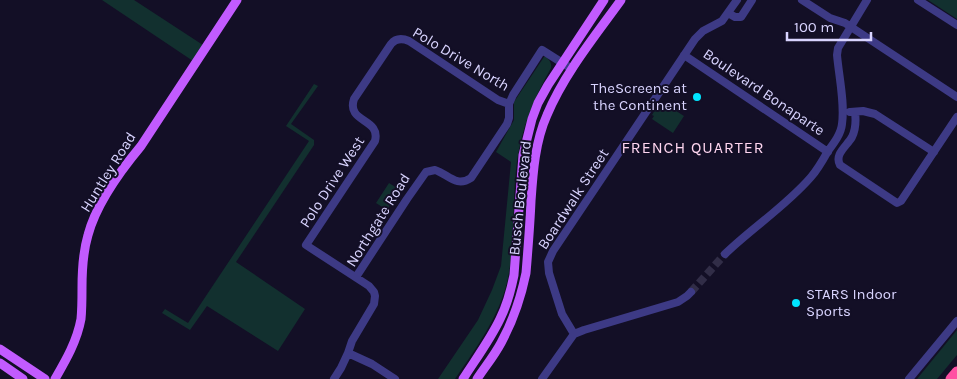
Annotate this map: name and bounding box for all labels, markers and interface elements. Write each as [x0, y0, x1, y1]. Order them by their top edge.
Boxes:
scale bar [787, 10, 871, 42]
text: 100 m [794, 18, 834, 36]
street label: Polo Drive North [409, 23, 513, 95]
street label: Boulevard Bonaparte [700, 45, 828, 139]
place label: TheScreens at the Continent [591, 79, 687, 114]
marker: TheScreens at the Continent [691, 91, 703, 103]
street label: Huntley Road [76, 129, 140, 215]
street label: Polo Drive West [296, 133, 368, 231]
district label: FRENCH QUARTER [621, 138, 765, 157]
street label: Busch Boulevard [505, 140, 535, 256]
street label: Boardwalk Street [534, 145, 612, 253]
street label: Northgate Road [342, 170, 414, 270]
place label: STARS Indoor Sports [806, 285, 897, 320]
marker: STARS Indoor Sports [790, 297, 802, 309]

